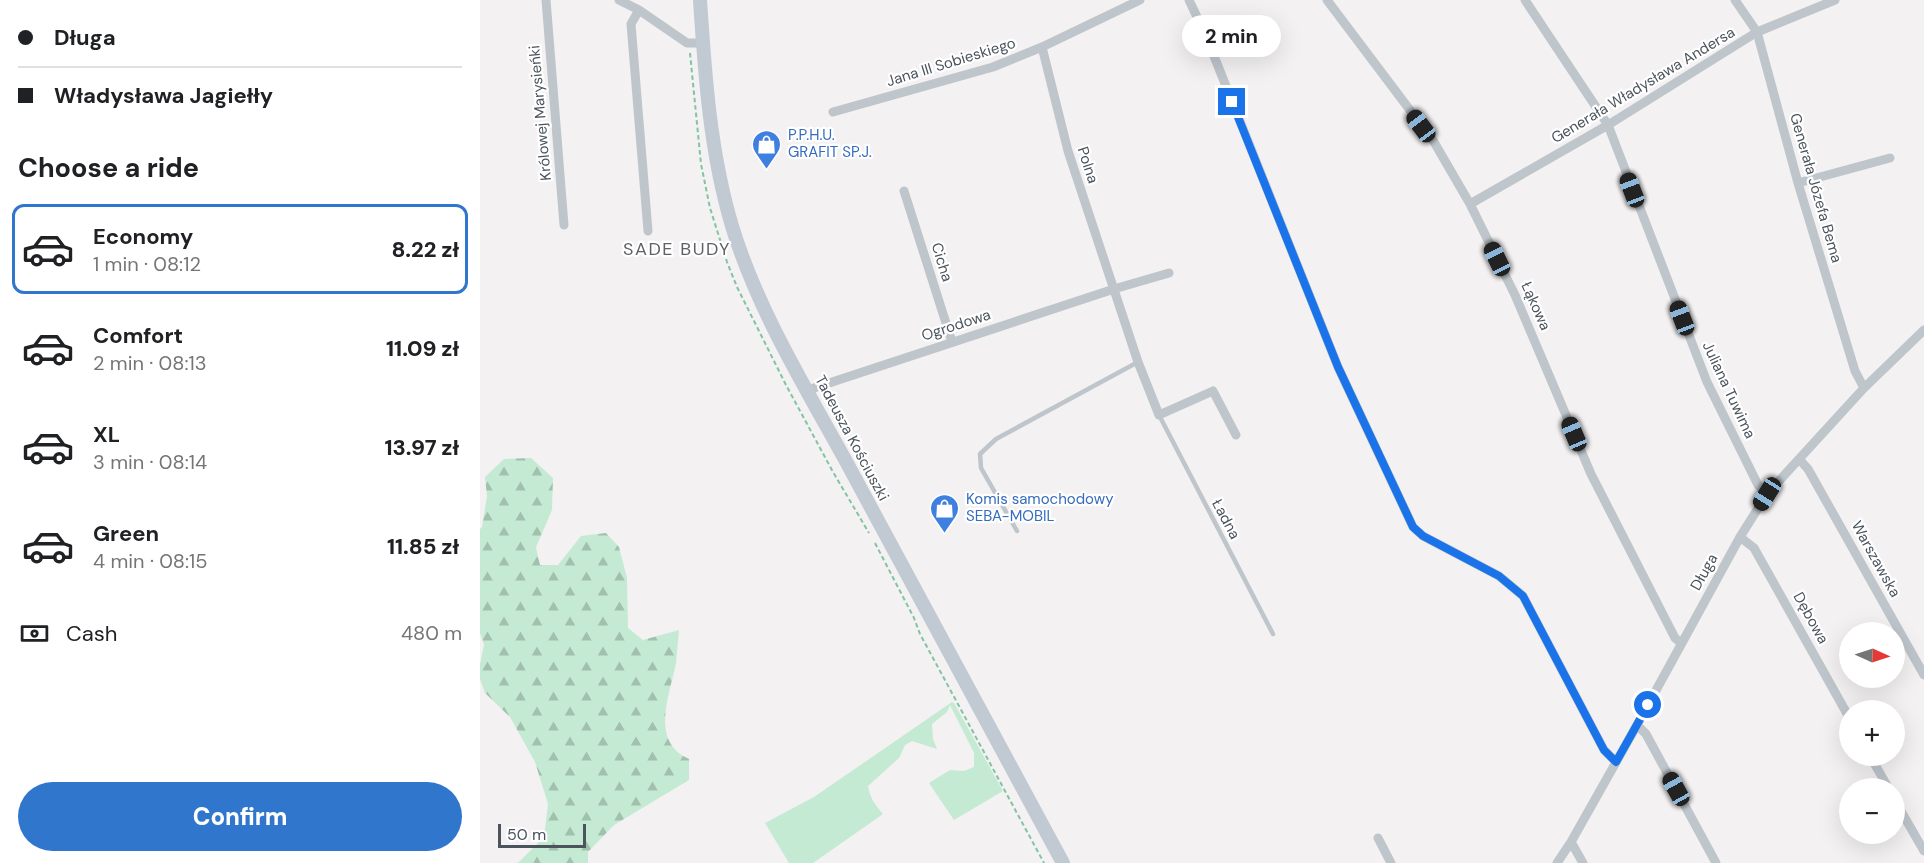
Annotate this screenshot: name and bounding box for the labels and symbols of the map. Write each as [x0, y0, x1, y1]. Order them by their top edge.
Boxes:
callout: 2 min [1182, 15, 1281, 57]
street label: Generała Władysława Andersa [1548, 22, 1738, 148]
street label: Jana III Sobieskiego [884, 33, 1018, 91]
street label: Królowej Marysieńki [524, 44, 556, 182]
route end [1218, 88, 1245, 115]
car [1403, 106, 1439, 146]
street label: Generała Józefa Bema [1785, 111, 1847, 265]
place label: P.P.H.U. GRAFIT SP.J. [788, 125, 872, 162]
shop icon: P.P.H.U. GRAFIT SP.J. [751, 128, 783, 170]
street label: Polna [1073, 144, 1103, 186]
car [1617, 170, 1647, 210]
district label: SADE BUDY [623, 237, 731, 261]
car [1481, 239, 1513, 279]
street label: Cicha [927, 240, 957, 284]
street label: Łąkowa [1516, 278, 1556, 334]
car [1667, 298, 1697, 338]
street label: Ogrodowa [919, 304, 993, 346]
street label: Juliana Tuwima [1698, 338, 1760, 442]
street label: Tadeusza Kościuszki [810, 372, 894, 504]
car [1559, 414, 1589, 454]
car [1750, 474, 1784, 514]
place label: Komis samochodowy SEBA-MOBIL [966, 489, 1114, 526]
shop icon: Komis samochodowy SEBA-MOBIL [929, 492, 961, 534]
street label: Ładna [1207, 495, 1245, 543]
street label: Warszawska [1847, 517, 1905, 601]
street label: Długa [1686, 550, 1722, 594]
street label: Dębowa [1789, 589, 1833, 647]
north arrow [1839, 622, 1905, 688]
route start [1634, 691, 1661, 718]
car [1659, 769, 1693, 809]
scale bar [498, 821, 586, 848]

